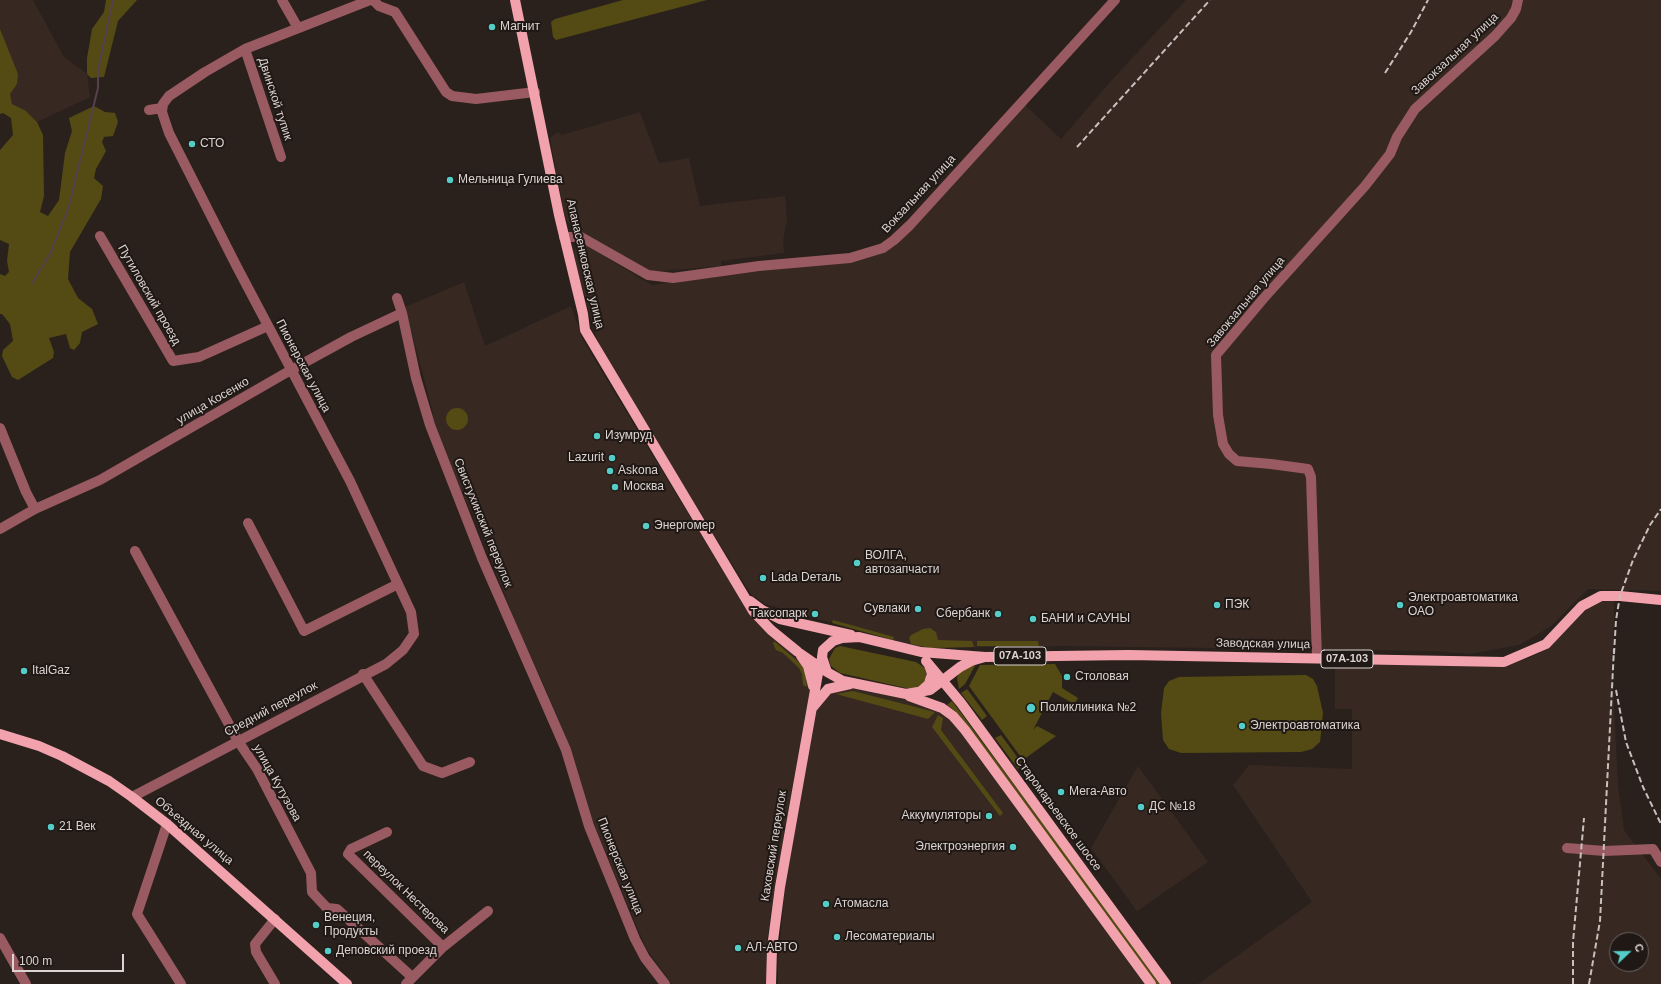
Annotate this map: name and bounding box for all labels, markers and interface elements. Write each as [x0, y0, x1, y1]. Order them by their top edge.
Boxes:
street label: Завокзальная улица [1408, 10, 1502, 98]
place label: Магнит [500, 20, 540, 34]
marker: Магнит [487, 22, 497, 32]
street label: Двинской тупик [255, 56, 295, 142]
place label: СТО [200, 137, 224, 151]
marker: СТО [187, 139, 197, 149]
street label: Вокзальная улица [879, 152, 959, 236]
place label: Мельница Гулиева [458, 173, 563, 187]
marker: Мельница Гулиева [445, 175, 455, 185]
street label: Апанасенковская улица [563, 198, 607, 330]
street label: Путиловский проезд [114, 242, 184, 348]
street label: Завокзальная улица [1204, 254, 1288, 350]
street label: Пионерская улица [272, 317, 334, 415]
street label: улица Косенко [174, 374, 252, 428]
place label: Изумруд [605, 429, 652, 443]
marker: Изумруд [592, 431, 602, 441]
place label: Lazurit [568, 451, 604, 465]
marker: Lazurit [607, 453, 617, 463]
street label: Свистухинский переулок [450, 456, 516, 590]
place label: Askona [618, 464, 658, 478]
marker: Askona [605, 466, 615, 476]
place label: Москва [623, 480, 664, 494]
marker: Москва [610, 482, 620, 492]
place label: Энергомер [654, 519, 715, 533]
marker: Энергомер [641, 521, 651, 531]
place label: ВОЛГА, автозапчасти [865, 549, 939, 577]
marker: ВОЛГА, автозапчасти [852, 558, 862, 568]
place label: Lada Dеталь [771, 571, 841, 585]
marker: Lada Dеталь [758, 573, 768, 583]
place label: Электроавтоматика ОАО [1408, 591, 1518, 619]
place label: ПЭК [1225, 598, 1249, 612]
marker: ПЭК [1212, 600, 1222, 610]
marker: Электроавтоматика ОАО [1395, 600, 1405, 610]
place label: Сувлаки [864, 602, 910, 616]
marker: Сувлаки [913, 604, 923, 614]
place label: Таксопарк [750, 607, 807, 621]
place label: Сбербанк [936, 607, 990, 621]
marker: Таксопарк [810, 609, 820, 619]
marker: Сбербанк [993, 609, 1003, 619]
place label: БАНИ и САУНЫ [1041, 612, 1130, 626]
marker: БАНИ и САУНЫ [1028, 614, 1038, 624]
street label: Заводская улица [1216, 636, 1310, 652]
road number: 07А-103 [994, 647, 1046, 665]
road number: 07А-103 [1321, 650, 1373, 668]
place label: ItalGaz [32, 664, 70, 678]
marker: ItalGaz [19, 666, 29, 676]
place label: Столовая [1075, 670, 1129, 684]
marker: Столовая [1062, 672, 1072, 682]
street label: Средний переулок [222, 678, 320, 740]
place label: Поликлиника №2 [1040, 701, 1136, 715]
marker: Поликлиника №2 [1025, 702, 1037, 714]
place label: Электроавтоматика [1250, 719, 1360, 733]
marker: Электроавтоматика [1237, 721, 1247, 731]
street label: улица Кутузова [250, 742, 304, 824]
street label: Старомарьевское шоссе [1012, 754, 1104, 874]
place label: Мега-Авто [1069, 785, 1127, 799]
marker: Мега-Авто [1056, 787, 1066, 797]
street label: Каховский переулок [758, 790, 790, 902]
street label: Объездная улица [152, 794, 236, 868]
place label: ДС №18 [1149, 800, 1195, 814]
marker: ДС №18 [1136, 802, 1146, 812]
place label: Аккумуляторы [902, 809, 981, 823]
marker: Аккумуляторы [984, 811, 994, 821]
street label: Пионерская улица [594, 816, 646, 916]
place label: 21 Век [59, 820, 96, 834]
marker: 21 Век [46, 822, 56, 832]
place label: Электроэнергия [915, 840, 1005, 854]
marker: Электроэнергия [1008, 842, 1018, 852]
street label: переулок Нестерова [360, 847, 452, 937]
place label: Атомасла [834, 897, 888, 911]
marker: Атомасла [821, 899, 831, 909]
place label: Венеция, Продукты [324, 911, 378, 939]
marker: Венеция, Продукты [311, 920, 321, 930]
place label: Лесоматериалы [845, 930, 935, 944]
marker: Лесоматериалы [832, 932, 842, 942]
north arrow [1609, 932, 1649, 972]
place label: АЛ-АВТО [746, 941, 797, 955]
text: С [1632, 942, 1646, 954]
marker: АЛ-АВТО [733, 943, 743, 953]
place label: Деповский проезд [336, 944, 437, 958]
scale bar [14, 946, 126, 972]
marker: Деповский проезд [323, 946, 333, 956]
text: 100 m [19, 954, 52, 968]

